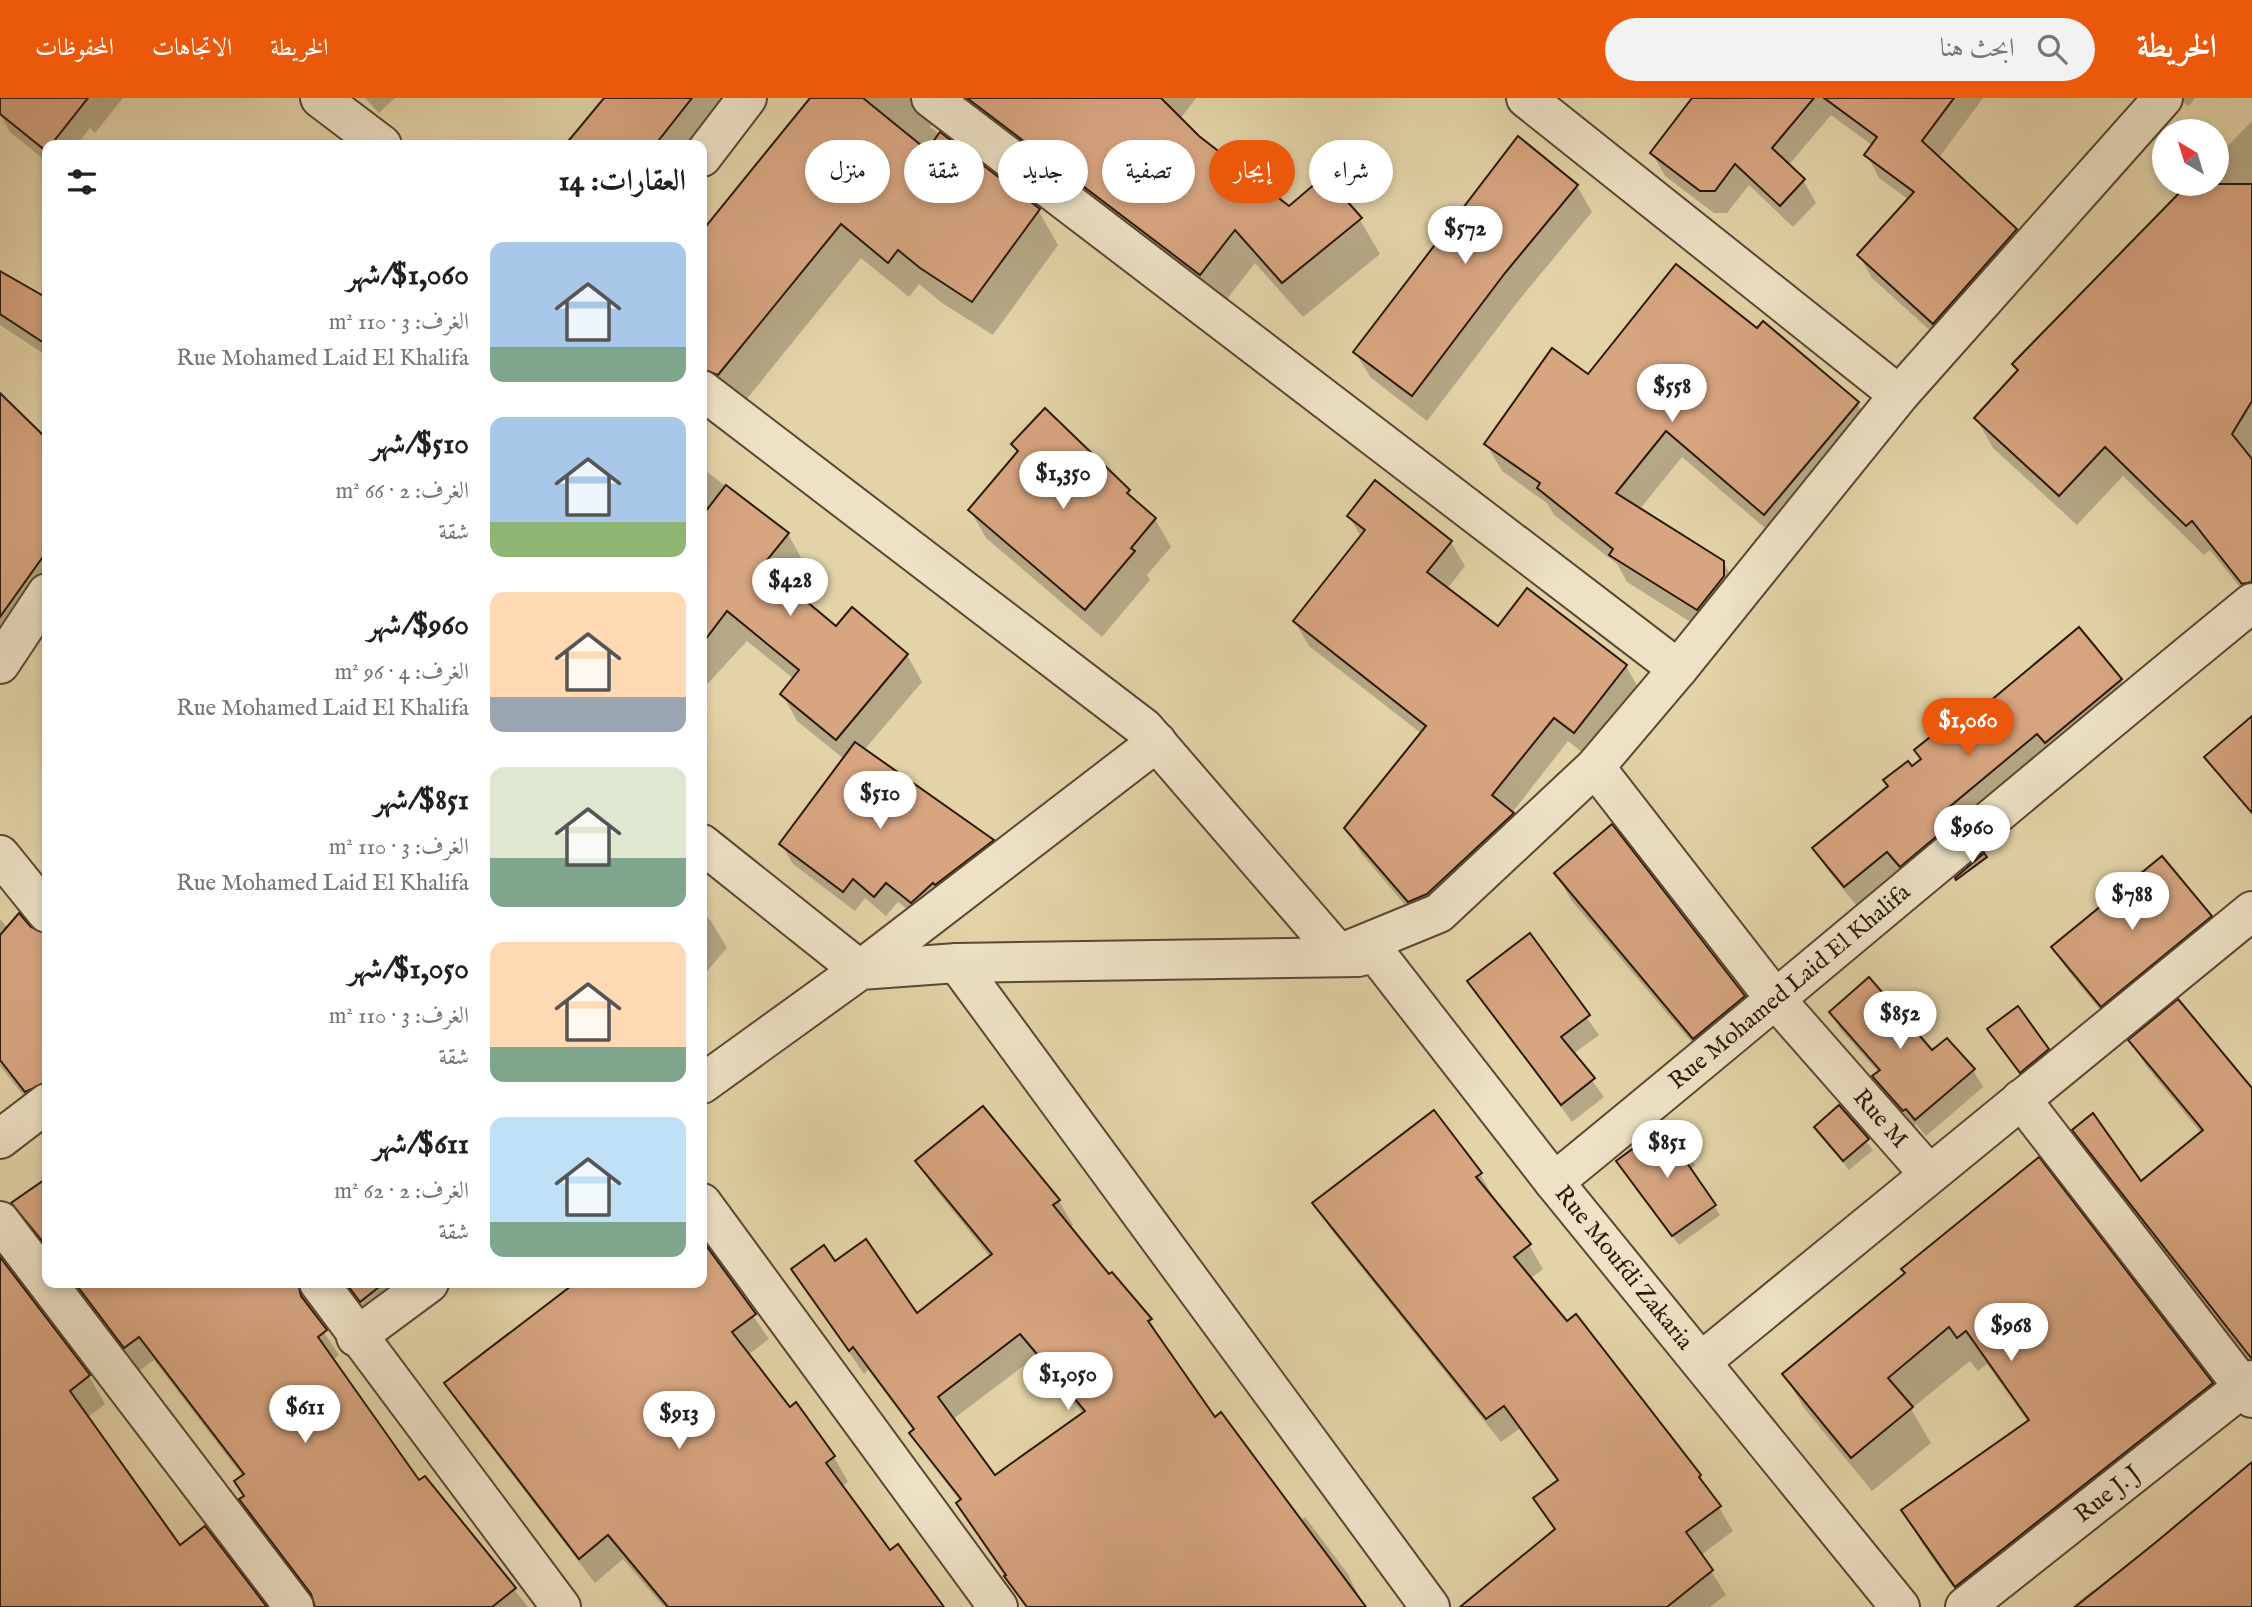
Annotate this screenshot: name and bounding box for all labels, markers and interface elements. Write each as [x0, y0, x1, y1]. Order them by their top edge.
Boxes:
search box [1605, 18, 2095, 81]
text: الخريطة [2137, 27, 2217, 69]
icon: search [2033, 30, 2071, 68]
text: ابحث هنا [1940, 32, 2015, 65]
text: المحفوظات [35, 33, 114, 64]
text: الاتجاهات [152, 33, 232, 64]
text: الخريطة [270, 33, 329, 64]
north arrow [2152, 119, 2230, 196]
map controls [2152, 119, 2229, 196]
chip: منزل [805, 140, 890, 203]
chip: شقة [904, 140, 984, 203]
chip: جديد [998, 140, 1088, 203]
chip: تصفية [1102, 140, 1195, 203]
chip: إيجار [1209, 140, 1295, 203]
chip: شراء [1309, 140, 1393, 203]
icon: filters [63, 163, 101, 201]
text: العقارات: 14 [558, 163, 686, 201]
pin: $572 [1424, 206, 1506, 266]
text: $572 [1444, 214, 1486, 243]
text: $1,060/شهر [346, 257, 469, 295]
icon: home [546, 270, 630, 354]
text: الغرف: 3 · 110 m² [329, 308, 469, 337]
text: Rue Mohamed Laid El Khalifa [176, 344, 469, 373]
pin: $558 [1631, 364, 1713, 424]
text: $558 [1653, 372, 1691, 401]
text: $510/شهر [371, 426, 469, 464]
icon: home [546, 445, 630, 529]
pin: $1,350 [1006, 452, 1120, 511]
text: $1,350 [1035, 459, 1091, 488]
text: الغرف: 2 · 66 m² [335, 477, 469, 506]
text: شقة [439, 518, 469, 547]
pin: $428 [749, 559, 831, 618]
text: $428 [768, 566, 812, 595]
text: $960/شهر [367, 607, 469, 645]
icon: home [546, 620, 630, 704]
text: الغرف: 4 · 96 m² [335, 658, 469, 687]
text: Rue Mohamed Laid El Khalifa [176, 694, 469, 723]
pin: $1,060 [1911, 698, 2025, 758]
text: $1,060 [1938, 706, 1998, 735]
pin: $510 [839, 772, 921, 831]
text: $510 [860, 779, 900, 808]
text: $851/شهر [374, 782, 469, 820]
icon: home [546, 795, 630, 879]
pin: $960 [1931, 806, 2013, 865]
text: $960 [1950, 813, 1994, 842]
text: الغرف: 3 · 110 m² [329, 833, 469, 862]
text: Rue Mohamed Laid El Khalifa [176, 869, 469, 898]
pin: $788 [2091, 872, 2173, 932]
street label: Rue Mohamed Laid El Khalifa [1662, 877, 1918, 1097]
text: $788 [2111, 880, 2153, 909]
text: $1,050/شهر [348, 951, 469, 989]
icon: home [546, 970, 630, 1054]
pin: $852 [1859, 992, 1941, 1051]
text: $852 [1880, 999, 1920, 1028]
text: الغرف: 3 · 110 m² [329, 1002, 469, 1031]
text: شقة [439, 1043, 469, 1072]
street label: Rue M [1846, 1082, 1915, 1155]
pin: $851 [1626, 1121, 1708, 1180]
text: $611/شهر [373, 1126, 469, 1164]
text: $851 [1648, 1128, 1686, 1157]
icon: home [546, 1145, 630, 1229]
text: الغرف: 2 · 62 m² [334, 1177, 469, 1206]
street label: Rue Moufdi Zakaria [1547, 1179, 1700, 1357]
text: شقة [439, 1218, 469, 1247]
pin: $968 [1970, 1304, 2052, 1363]
text: $968 [1990, 1311, 2032, 1340]
pin: $1,050 [1011, 1352, 1125, 1412]
text: $1,050 [1039, 1360, 1097, 1389]
pin: $611 [264, 1386, 346, 1445]
pin: $913 [638, 1392, 720, 1451]
text: $611 [285, 1393, 325, 1422]
text: $913 [659, 1399, 699, 1428]
street label: Rue J. J [2068, 1458, 2147, 1530]

